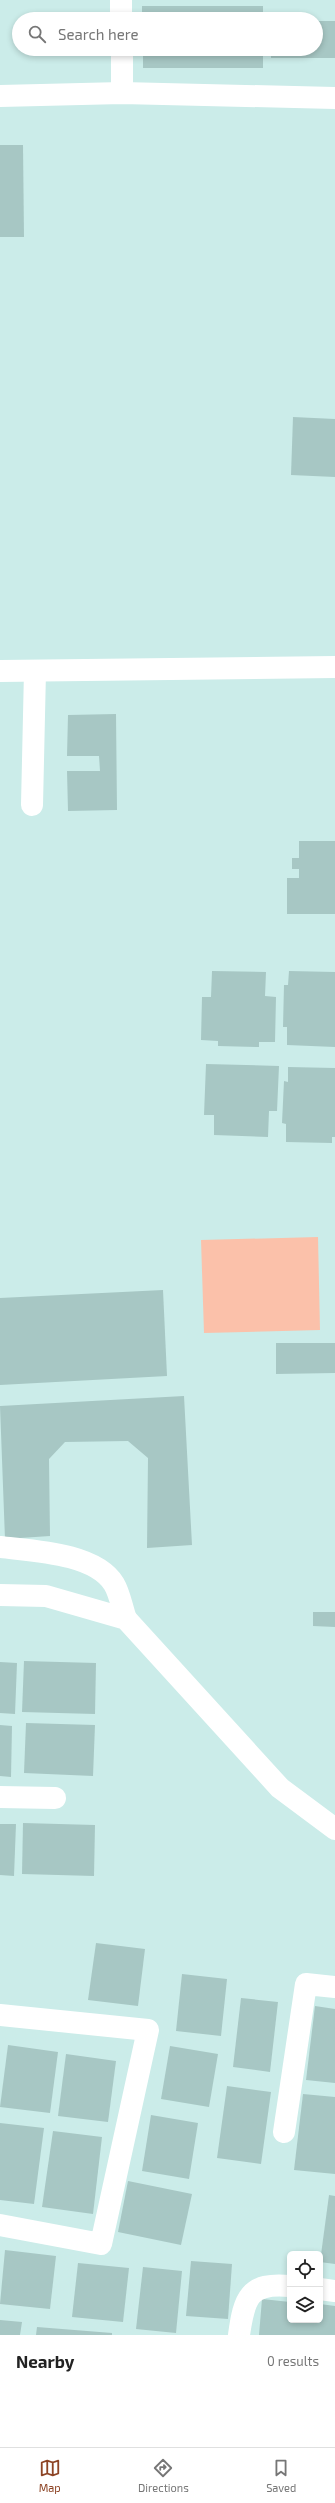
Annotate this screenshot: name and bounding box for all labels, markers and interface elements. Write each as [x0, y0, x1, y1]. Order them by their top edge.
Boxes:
search box [12, 12, 323, 56]
icon: search [26, 23, 48, 45]
text: Search here [58, 25, 139, 43]
map controls [287, 2251, 323, 2323]
button: locate [287, 2251, 323, 2287]
button: layers [287, 2287, 323, 2323]
text: Nearby [16, 2351, 74, 2371]
text: 0 results [267, 2353, 319, 2369]
tab: Map [39, 2457, 61, 2494]
tab: Directions [138, 2457, 189, 2494]
tab: Saved [266, 2457, 296, 2494]

